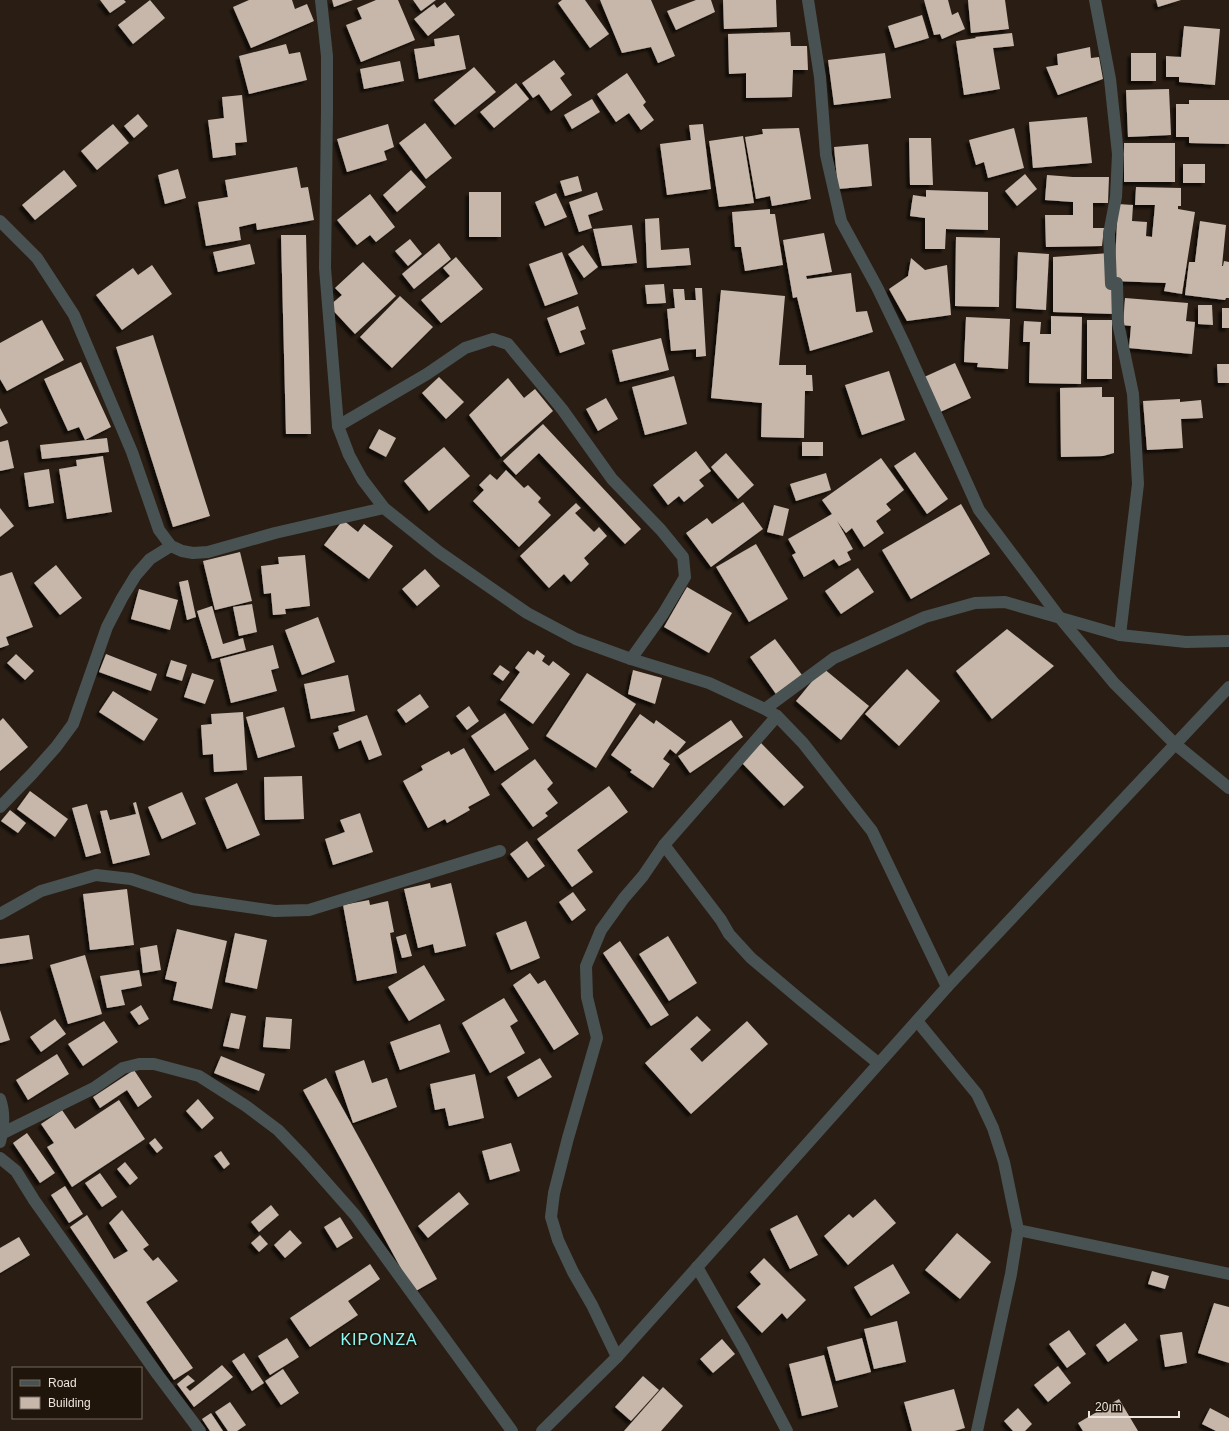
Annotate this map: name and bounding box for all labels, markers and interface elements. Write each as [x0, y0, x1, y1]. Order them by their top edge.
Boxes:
district label: KIPONZA [340, 1331, 418, 1348]
legend [12, 1367, 142, 1419]
text: Road [48, 1376, 77, 1390]
scale bar [1089, 1393, 1179, 1419]
text: Building [48, 1396, 91, 1410]
text: 20 m [1095, 1400, 1122, 1414]

